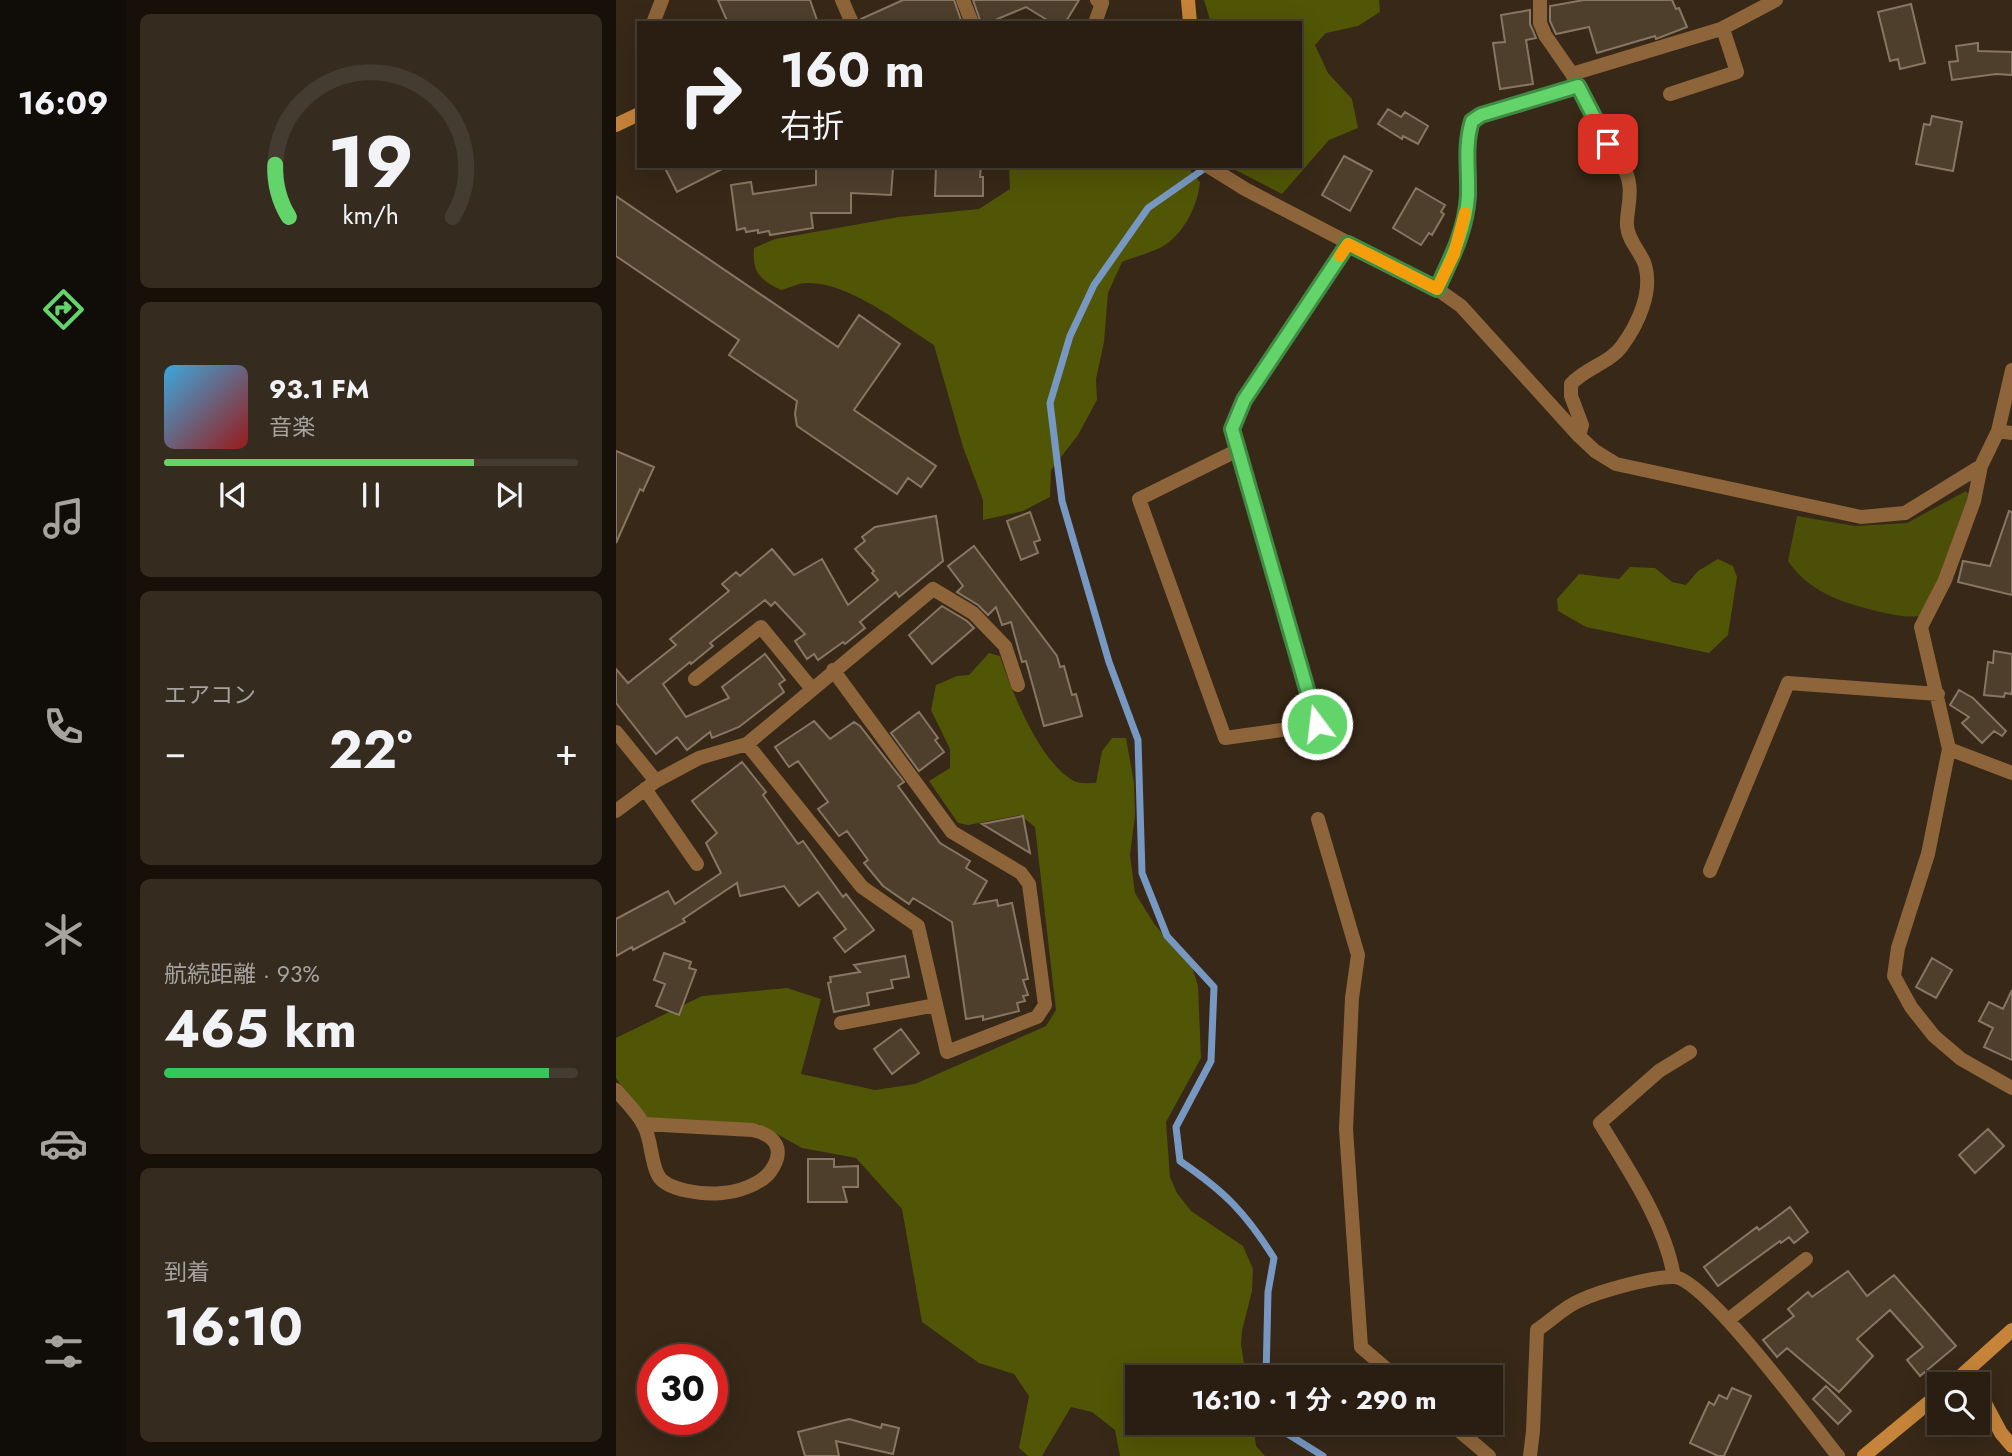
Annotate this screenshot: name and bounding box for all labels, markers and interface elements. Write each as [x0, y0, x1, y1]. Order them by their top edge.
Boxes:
text: 160 m [780, 35, 925, 105]
icon: right [665, 49, 756, 140]
text: 16:09 [18, 80, 108, 126]
text: 右折 [780, 103, 844, 149]
text: 19 [328, 110, 414, 215]
pin [1578, 114, 1638, 174]
icon: arrive [1589, 125, 1627, 163]
text: km/h [343, 197, 399, 233]
icon: directions [39, 285, 88, 334]
text: 93.1 FM [269, 370, 369, 408]
text: 音楽 [269, 410, 315, 444]
icon: previous [214, 476, 252, 514]
icon: pause [352, 476, 390, 514]
icon: next [490, 476, 528, 514]
icon: music [39, 494, 88, 543]
text: エアコン [164, 678, 256, 712]
position arrow [1280, 687, 1354, 761]
icon: phone [39, 702, 88, 751]
text: 22° [329, 712, 412, 788]
text: − [164, 724, 186, 779]
text: + [555, 724, 578, 779]
icon: climate [39, 910, 88, 959]
text: 航続距離 · 93% [164, 957, 320, 991]
text: 465 km [164, 991, 357, 1067]
icon: car [39, 1119, 88, 1168]
text: 到着 [164, 1255, 210, 1289]
text: 16:10 [164, 1289, 303, 1365]
icon: filters [39, 1327, 88, 1376]
speed limit sign: 30 [637, 1344, 728, 1435]
map controls [1927, 1372, 1990, 1435]
button: search [1927, 1372, 1990, 1435]
text: 16:10 · 1 分 · 290 m [1191, 1381, 1437, 1419]

